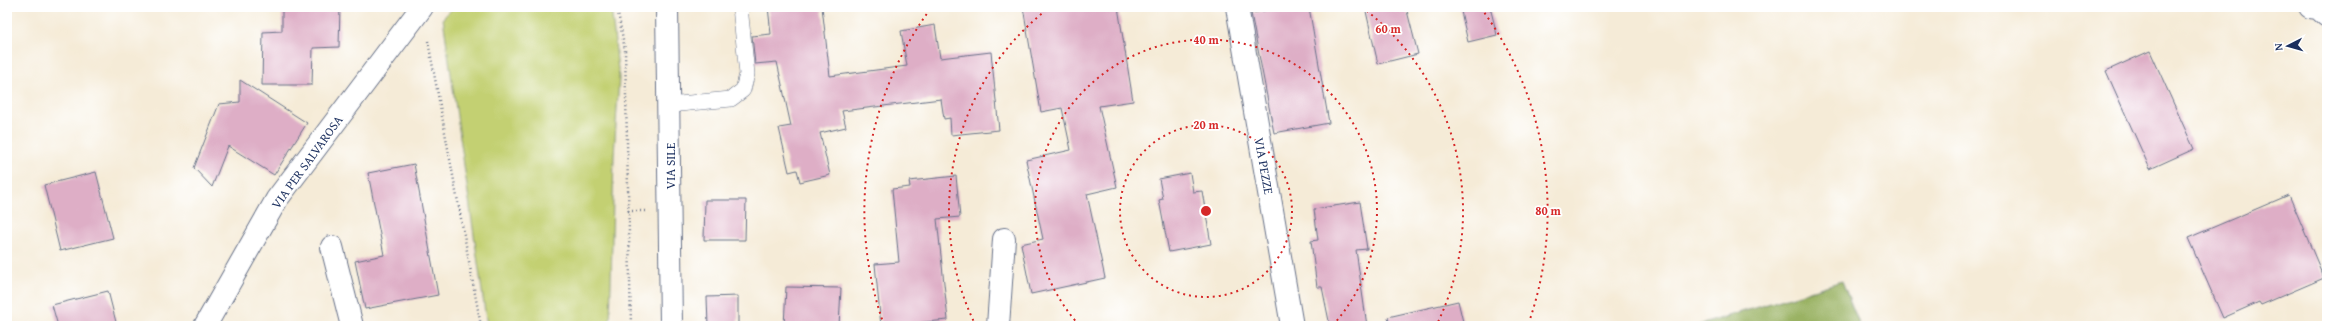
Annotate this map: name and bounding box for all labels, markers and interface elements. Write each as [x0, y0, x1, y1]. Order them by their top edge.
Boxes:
text: 60 m [1375, 20, 1401, 37]
north arrow [2268, 26, 2308, 66]
text: 40 m [1193, 31, 1219, 48]
text: N [2270, 42, 2286, 52]
street label: VIA PER SALVAROSA [267, 111, 347, 213]
text: 20 m [1193, 116, 1219, 133]
street label: VIA PEZZE [1250, 136, 1278, 196]
street label: VIA SILE [661, 142, 680, 189]
text: 80 m [1535, 202, 1561, 219]
centre of rings [1199, 204, 1213, 218]

